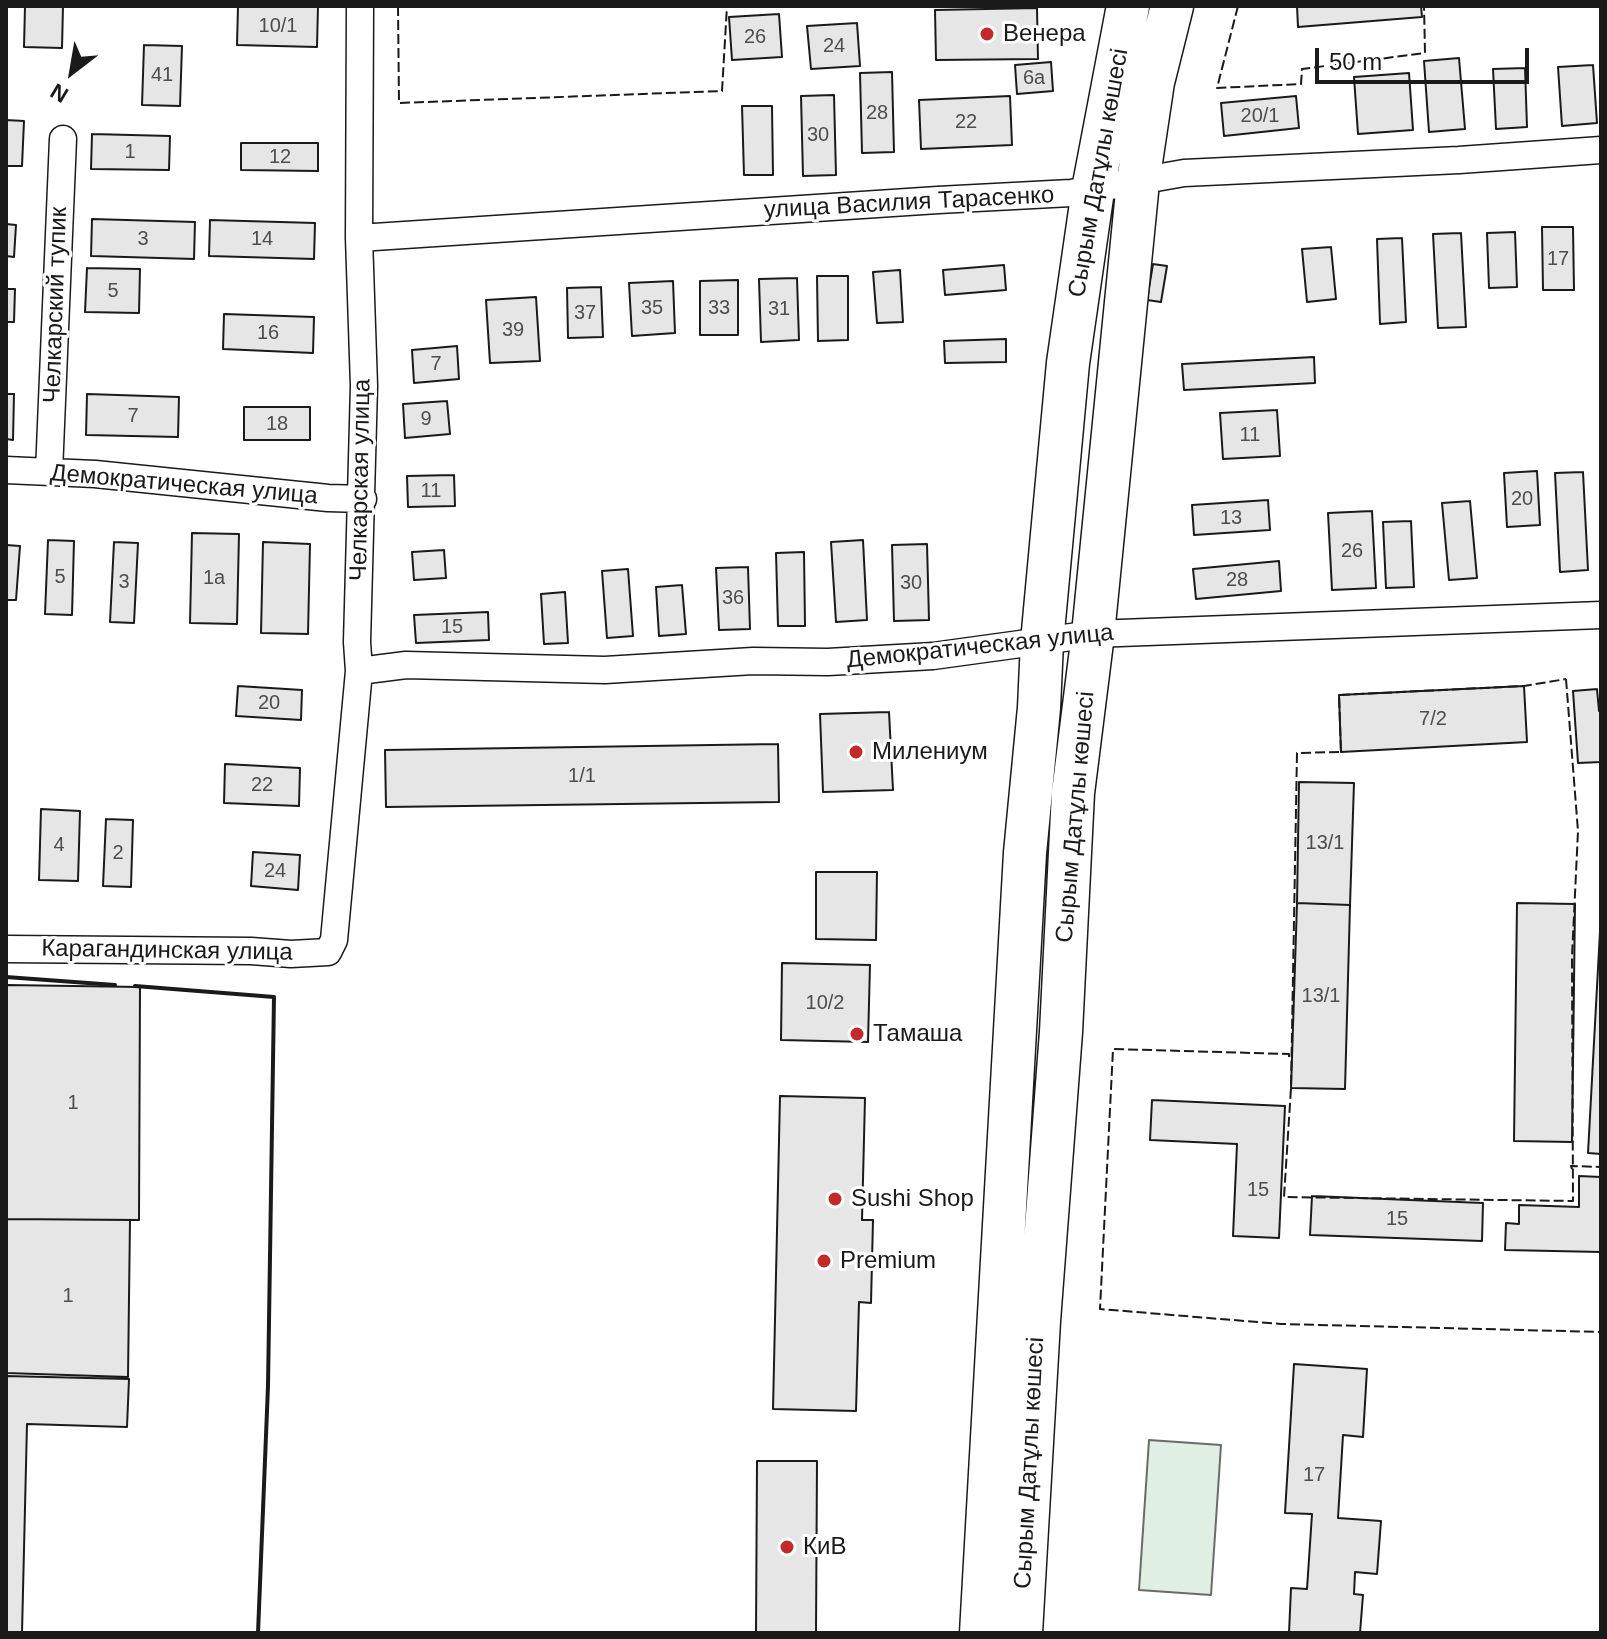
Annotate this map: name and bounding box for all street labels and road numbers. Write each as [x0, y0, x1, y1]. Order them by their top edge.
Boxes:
street label: Сырым Датұлы көшесі [1063, 46, 1135, 300]
street label: улица Василия Тарасенко [763, 181, 1055, 225]
street label: Челкарский тупик [38, 206, 74, 404]
street label: Челкарская улица [345, 379, 377, 581]
street label: Демократическая улица [49, 459, 319, 511]
street label: Демократическая улица [845, 619, 1115, 675]
street label: Сырым Датұлы көшесі [1051, 690, 1101, 944]
street label: Карагандинская улица [41, 934, 293, 968]
street label: Сырым Датұлы көшесі [1009, 1336, 1051, 1590]

